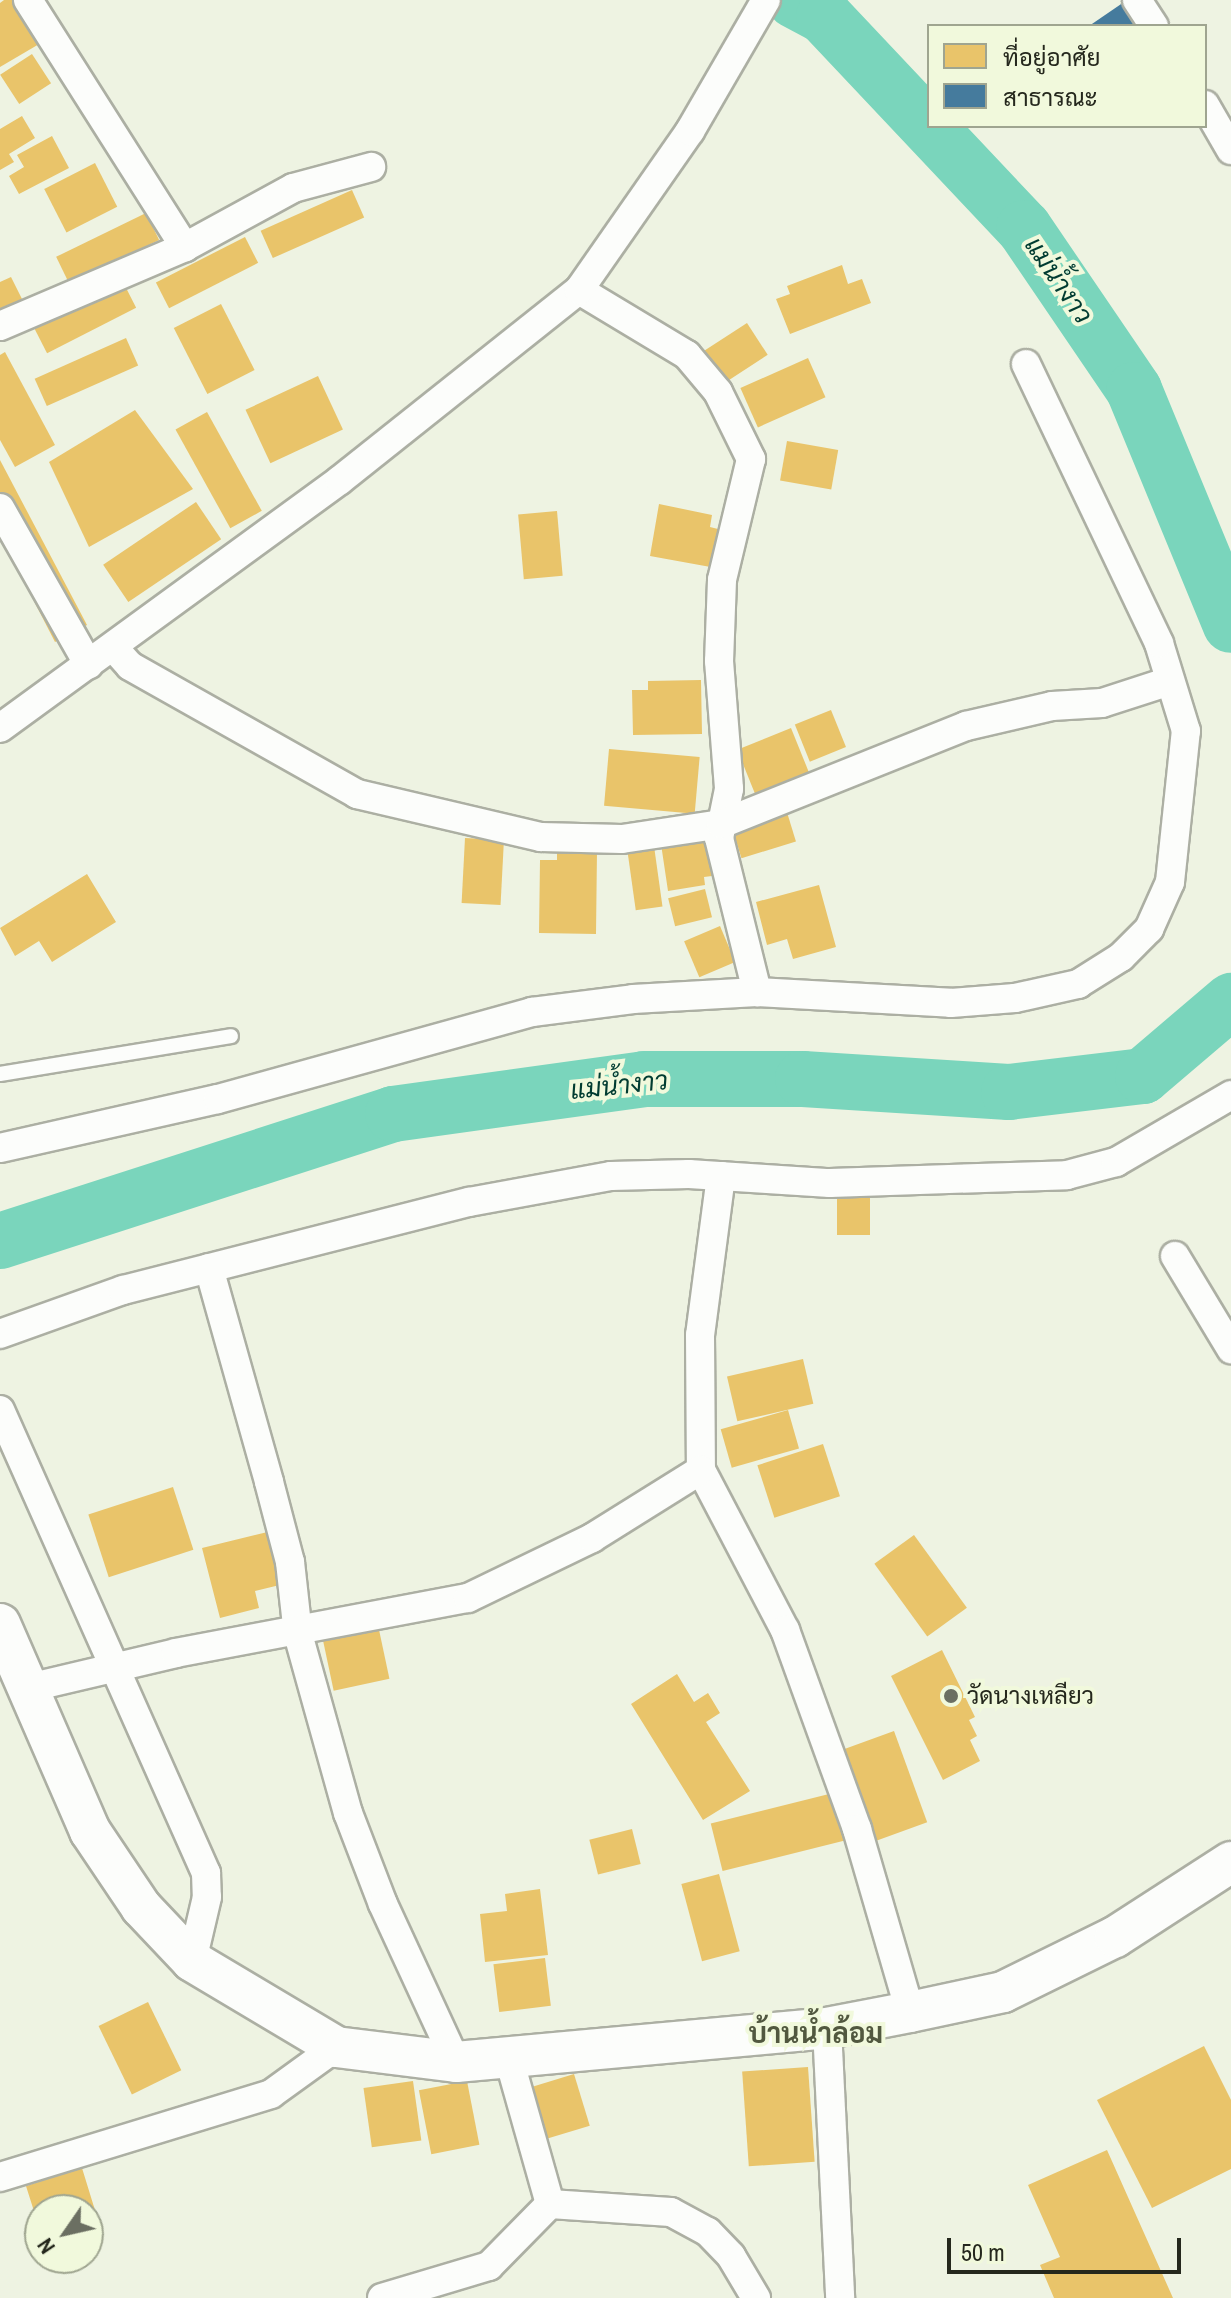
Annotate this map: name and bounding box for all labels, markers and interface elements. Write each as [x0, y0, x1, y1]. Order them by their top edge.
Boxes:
legend [927, 24, 1207, 128]
text: ที่อยู่อาศัย [1003, 41, 1101, 73]
text: สาธารณะ [1003, 81, 1098, 113]
water label: แม่น้ำงาว [1019, 231, 1099, 329]
water label: แม่น้ำงาว [569, 1064, 669, 1106]
place label: วัดนางเหลียว [967, 1682, 1094, 1710]
marker: วัดนางเหลียว [942, 1687, 960, 1705]
district label: บ้านน้ำล้อม [749, 2016, 883, 2050]
north arrow [24, 2194, 104, 2274]
scale bar [951, 2222, 1185, 2272]
text: N [30, 2233, 62, 2260]
text: 50 m [961, 2236, 1005, 2268]

